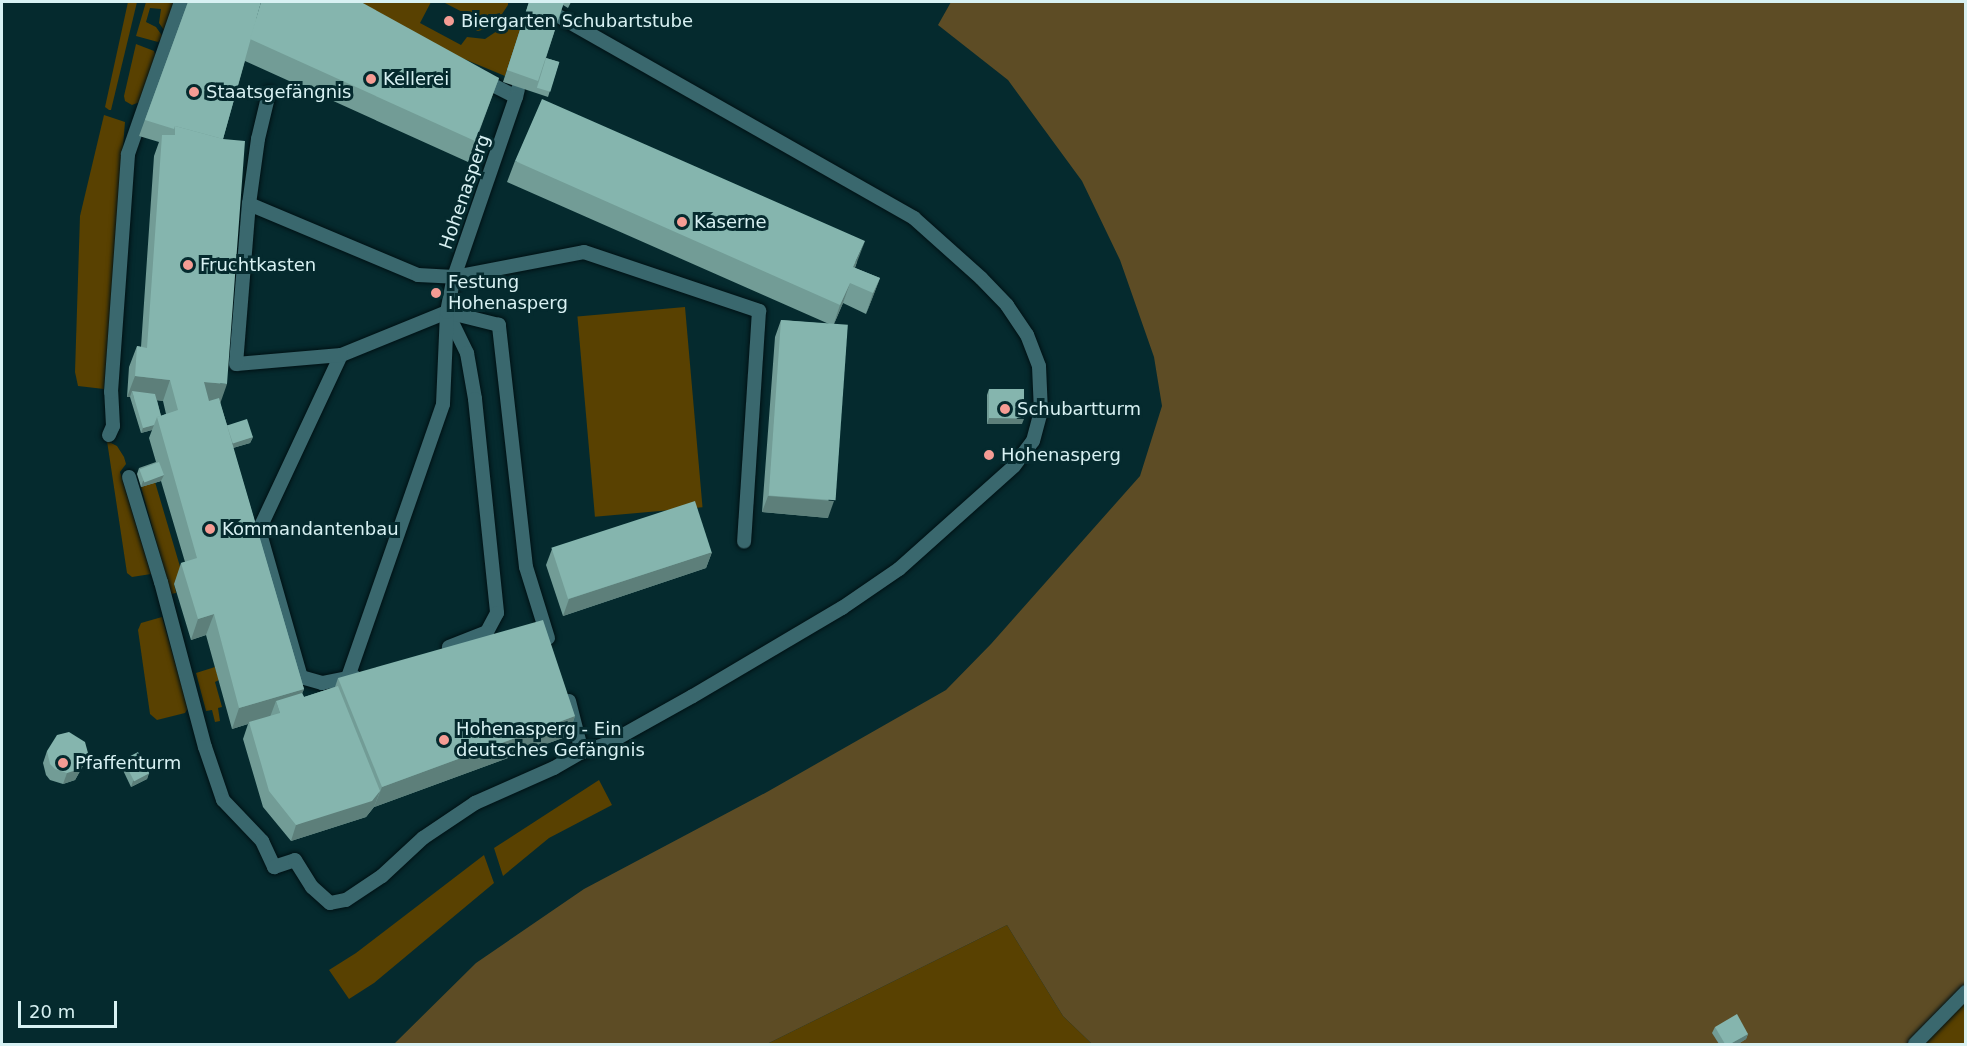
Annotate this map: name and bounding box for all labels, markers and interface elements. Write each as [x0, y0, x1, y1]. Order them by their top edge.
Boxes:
place label: Biergarten Schubartstube [461, 10, 693, 32]
marker: Biergarten Schubartstube [442, 14, 456, 28]
place label: Kellerei [383, 68, 449, 90]
marker: Kellerei [364, 72, 378, 86]
place label: Staatsgefängnis [206, 81, 351, 103]
marker: Staatsgefängnis [187, 85, 201, 99]
street label: Hohenasperg [435, 132, 495, 252]
place label: Kaserne [694, 211, 767, 233]
marker: Kaserne [675, 215, 689, 229]
place label: Fruchtkasten [200, 254, 316, 276]
marker: Fruchtkasten [181, 258, 195, 272]
place label: Festung Hohenasperg [448, 272, 568, 314]
marker: Festung Hohenasperg [429, 286, 443, 300]
place label: Schubartturm [1017, 398, 1141, 420]
marker: Schubartturm [998, 402, 1012, 416]
place label: Hohenasperg [1001, 444, 1121, 466]
marker: Hohenasperg [982, 448, 996, 462]
place label: Kommandantenbau [222, 518, 399, 540]
marker: Kommandantenbau [203, 522, 217, 536]
place label: Hohenasperg - Ein deutsches Gefängnis [456, 719, 645, 762]
marker: Hohenasperg - Ein deutsches Gefängnis [437, 733, 451, 747]
place label: Pfaffenturm [75, 752, 181, 774]
marker: Pfaffenturm [56, 756, 70, 770]
scale bar [21, 989, 120, 1027]
text: 20 m [29, 1001, 75, 1022]

